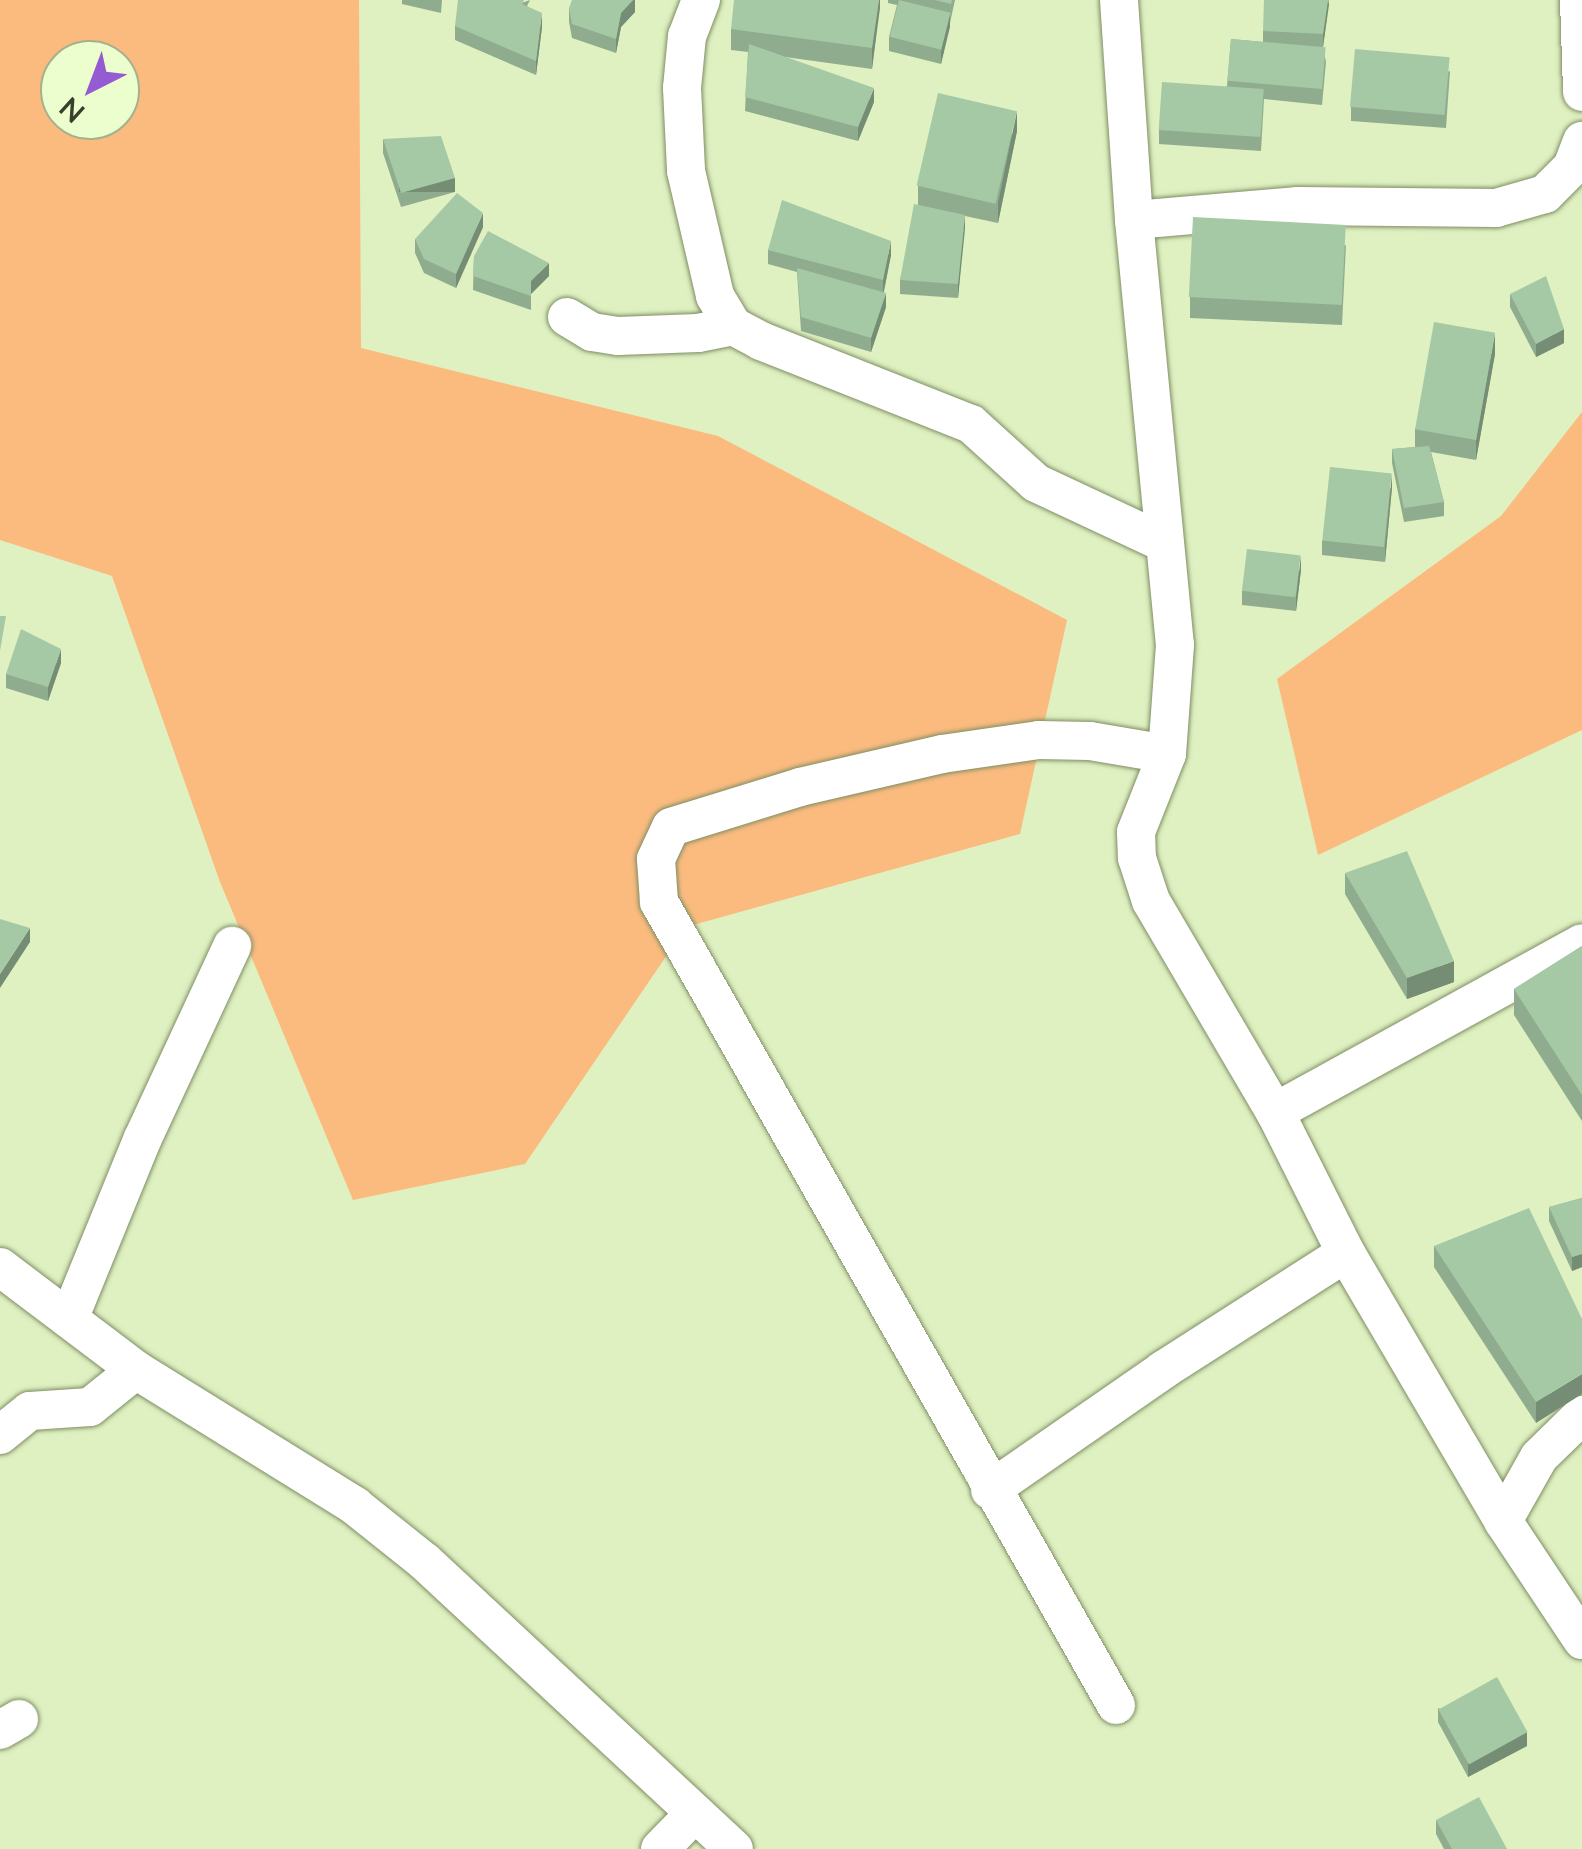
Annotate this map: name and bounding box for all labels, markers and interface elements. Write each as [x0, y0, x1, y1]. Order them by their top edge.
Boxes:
north arrow [40, 40, 140, 140]
text: N [52, 91, 91, 131]

